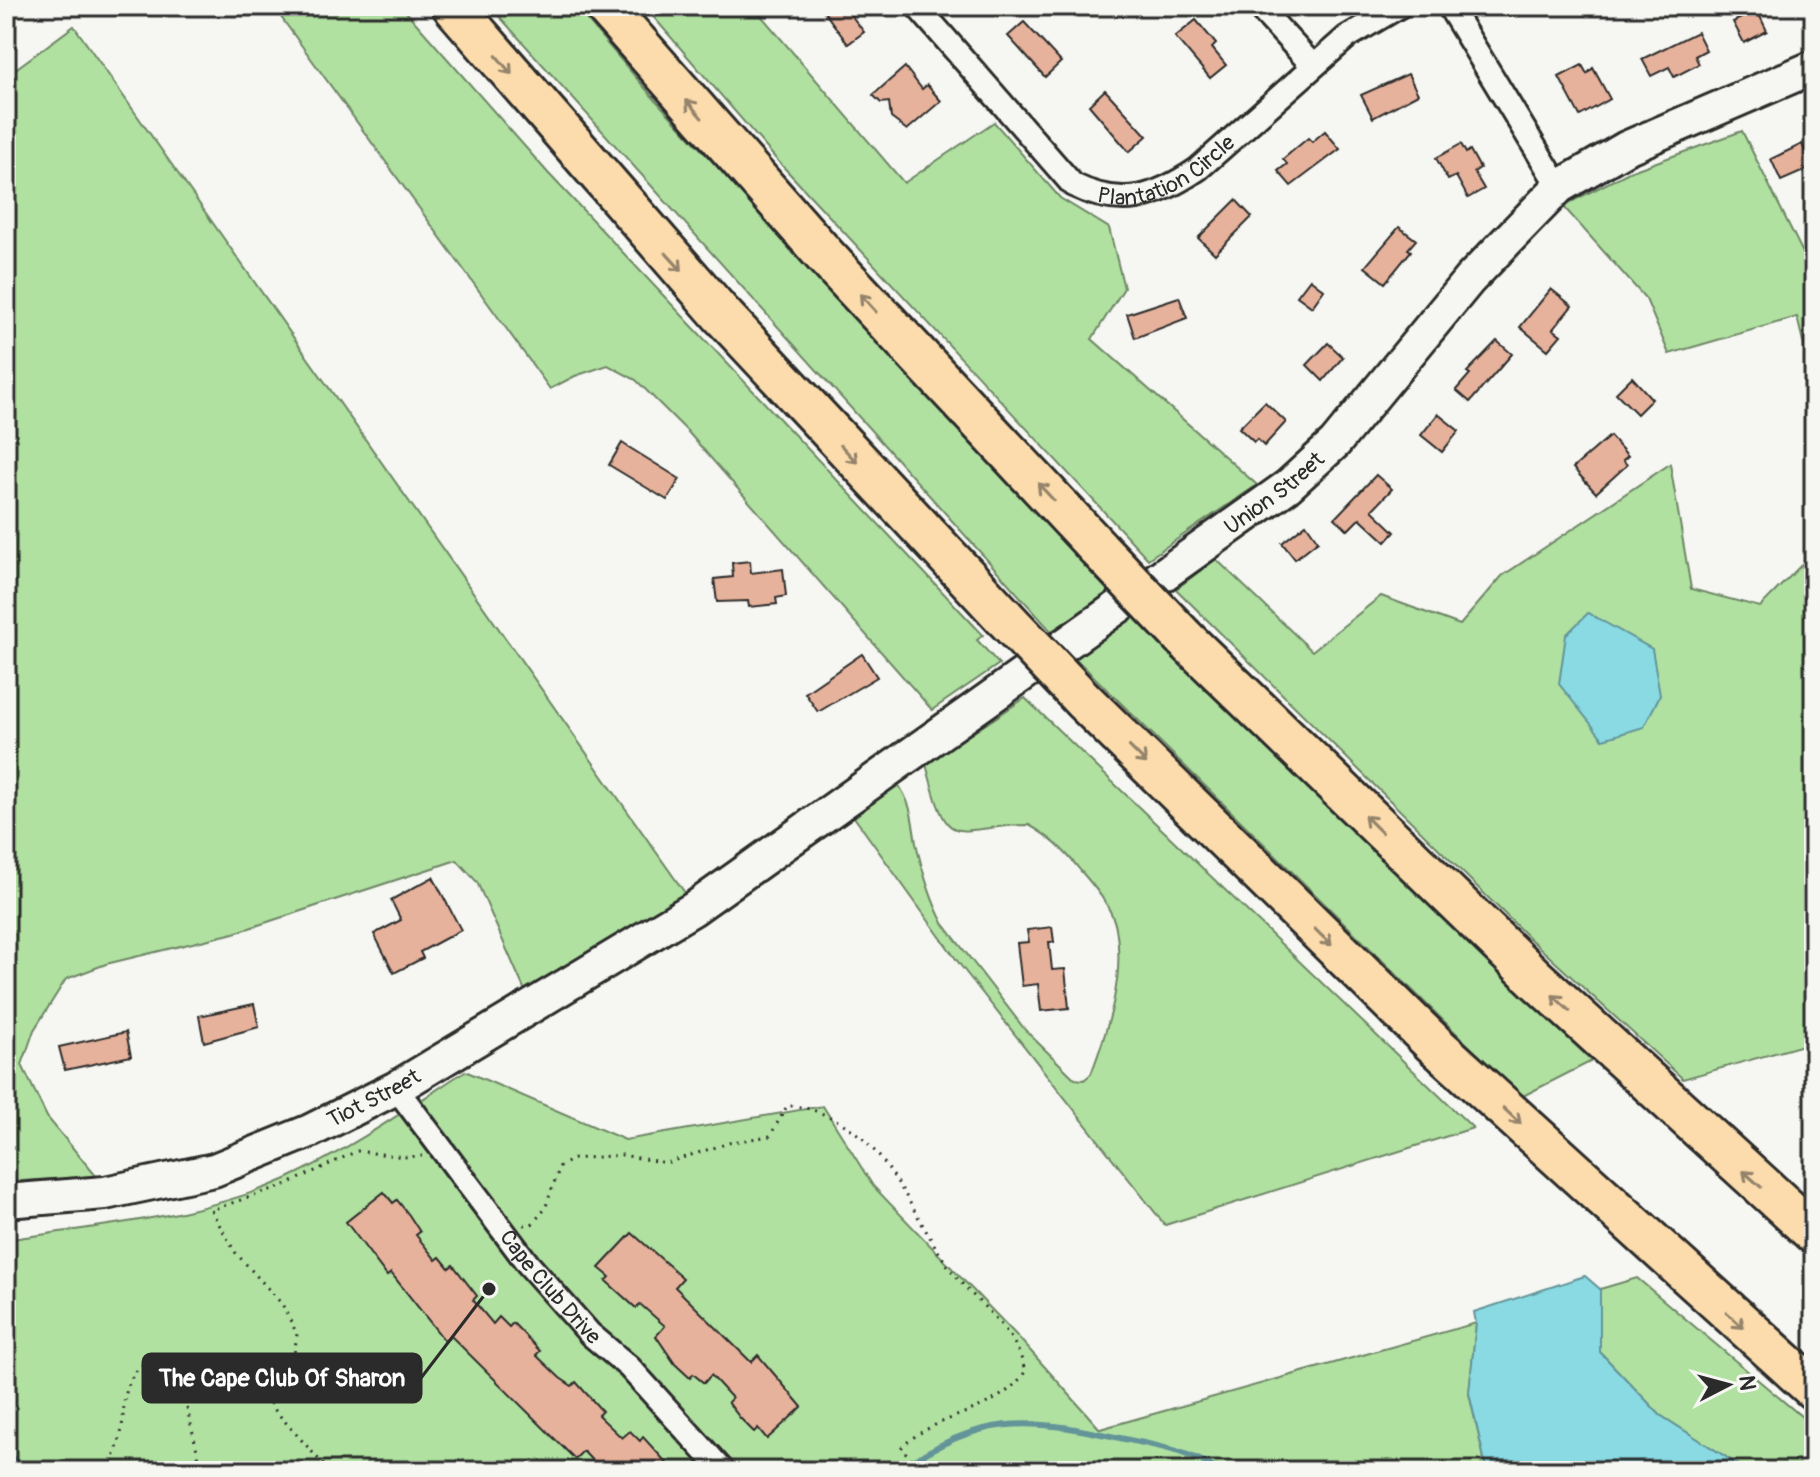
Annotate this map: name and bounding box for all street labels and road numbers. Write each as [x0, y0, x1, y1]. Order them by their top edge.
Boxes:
street label: Plantation Circle [1095, 129, 1241, 212]
street label: Union Street [1219, 446, 1330, 541]
street label: Tiot Street [323, 1062, 426, 1134]
street label: Cape Club Drive [493, 1224, 607, 1351]

